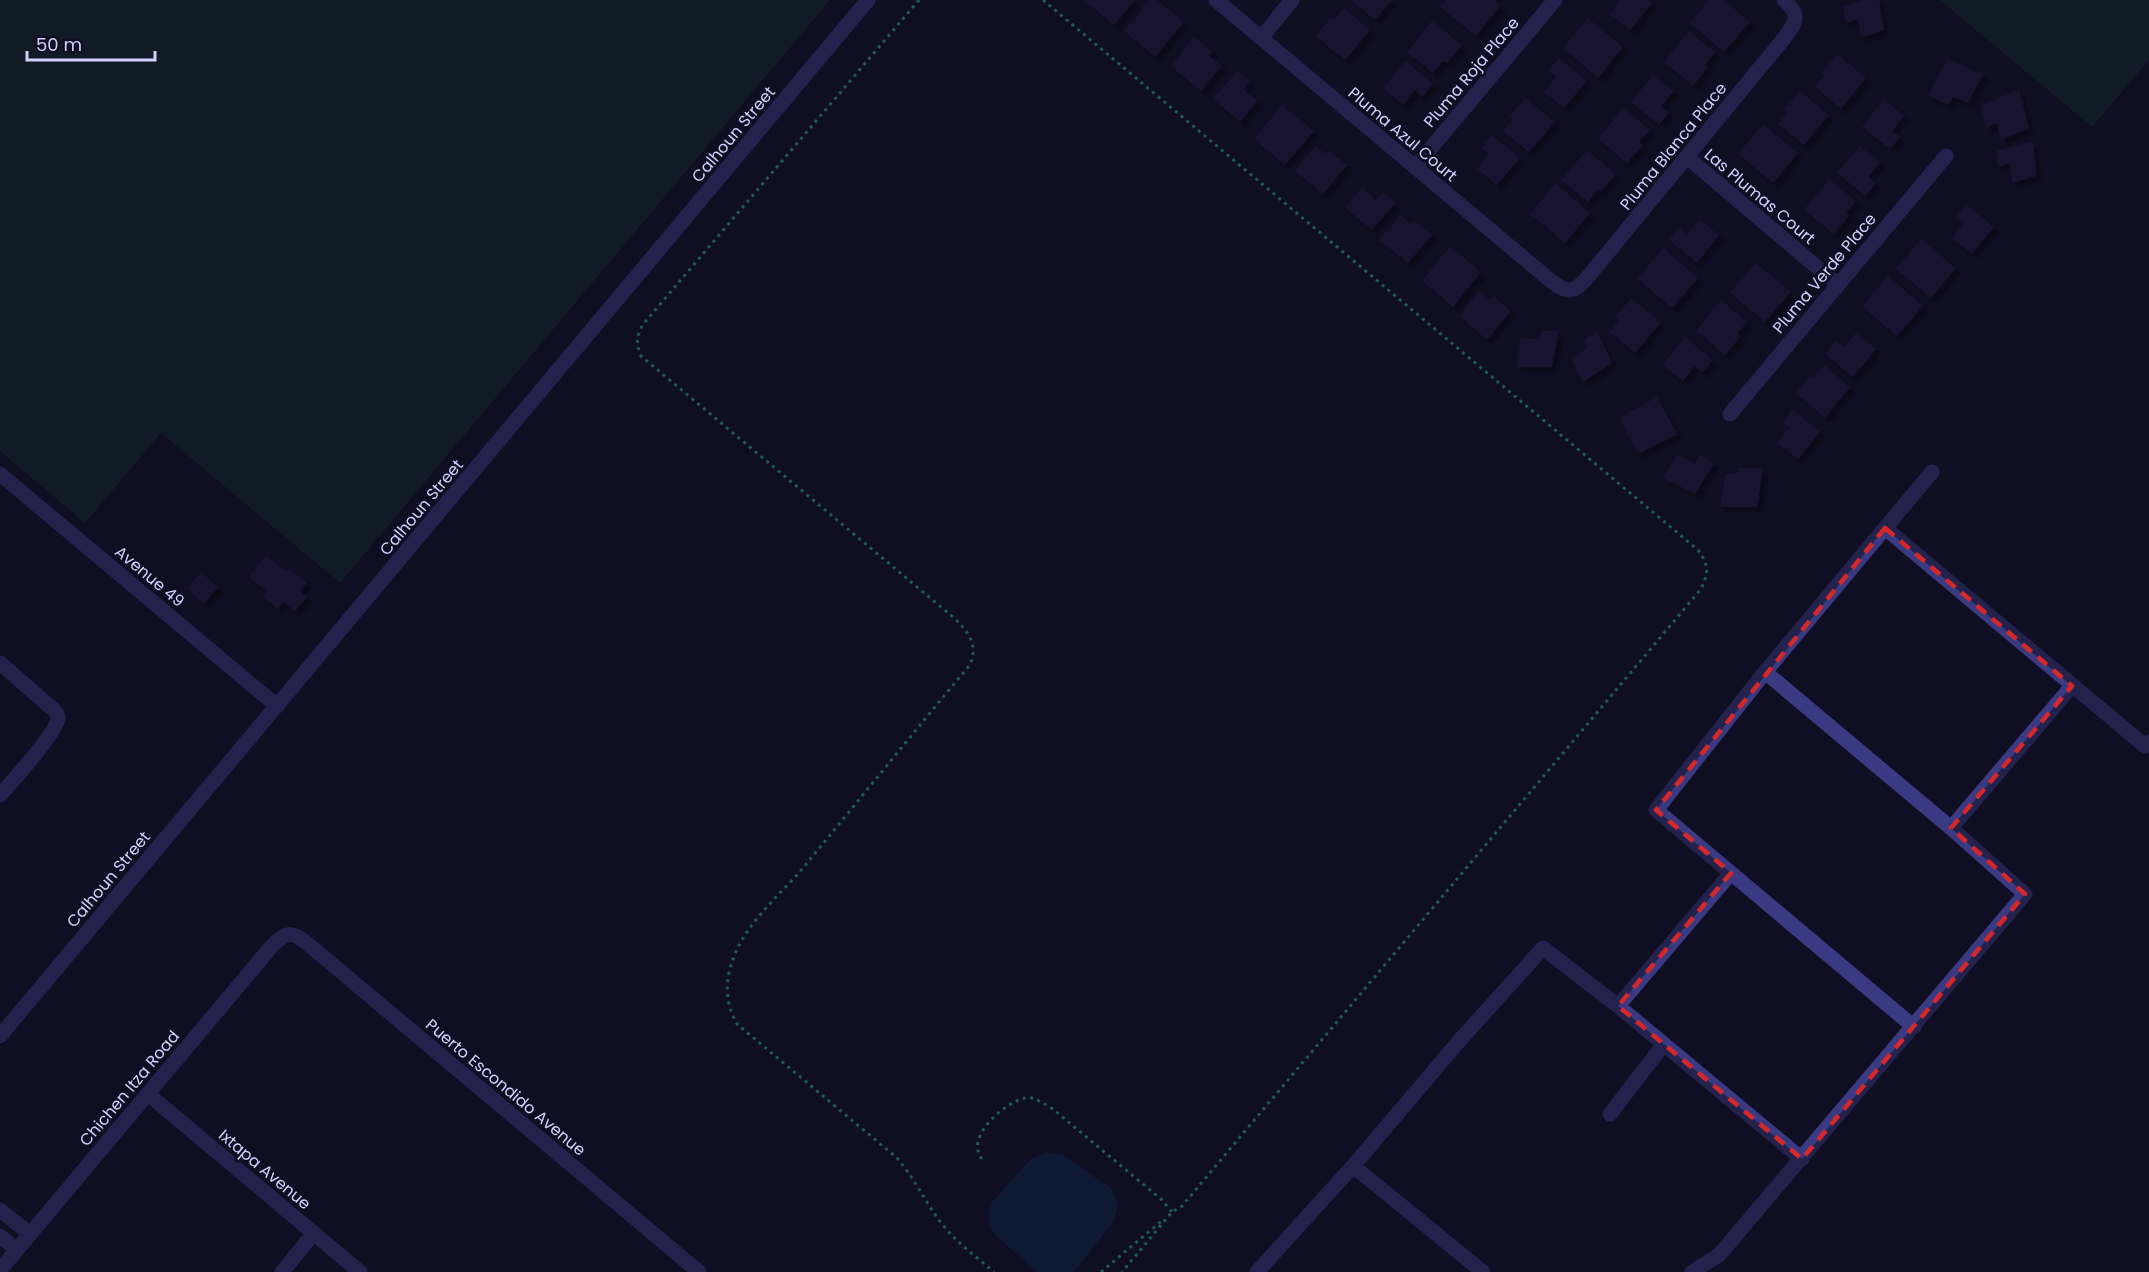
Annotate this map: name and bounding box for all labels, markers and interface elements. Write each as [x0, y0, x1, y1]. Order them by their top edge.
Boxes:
street label: Pluma Roja Place [1418, 12, 1524, 132]
scale bar [27, 24, 154, 62]
text: 50 m [36, 32, 82, 57]
street label: Pluma Blanca Place [1615, 78, 1732, 215]
street label: Calhoun Street [686, 81, 781, 187]
street label: Pluma Azul Court [1343, 82, 1462, 187]
street label: Las Plumas Court [1699, 143, 1820, 250]
street label: Pluma Verde Place [1767, 208, 1882, 338]
street label: Calhoun Street [374, 454, 469, 560]
street label: Avenue 49 [110, 540, 189, 612]
street label: Calhoun Street [61, 826, 156, 932]
street label: Puerto Escondido Avenue [421, 1013, 591, 1161]
street label: Chichen Itza Road [74, 1026, 185, 1151]
street label: Ixtapa Avenue [214, 1124, 316, 1215]

